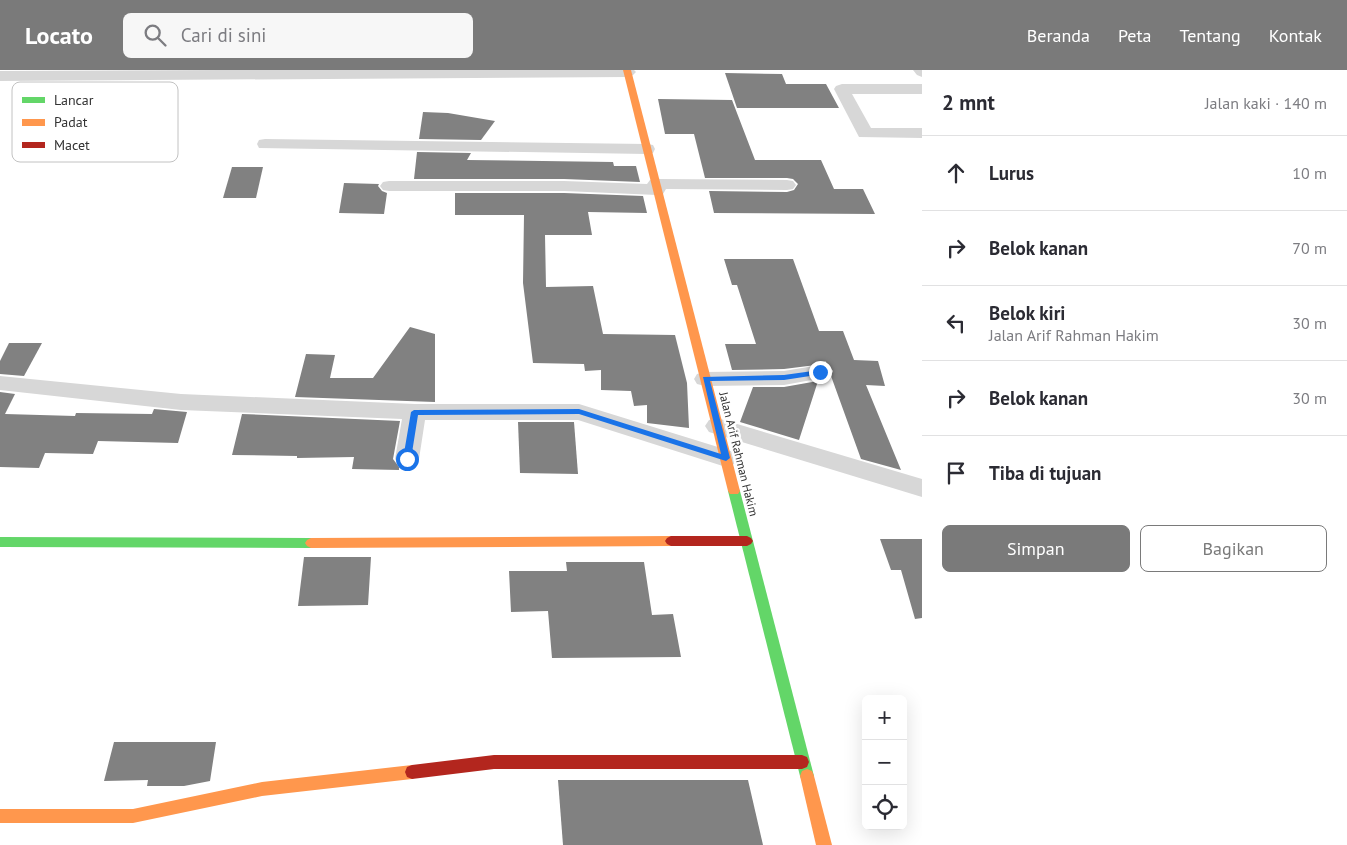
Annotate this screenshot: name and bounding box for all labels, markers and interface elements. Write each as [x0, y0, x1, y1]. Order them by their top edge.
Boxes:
search box [123, 13, 473, 58]
text: Locato [25, 20, 93, 51]
icon: search [141, 21, 169, 49]
text: Cari di sini [181, 23, 266, 47]
text: Beranda [1027, 24, 1090, 47]
text: Peta [1118, 24, 1152, 47]
text: Tentang [1180, 24, 1241, 47]
text: Kontak [1269, 24, 1322, 47]
legend [12, 82, 178, 162]
text: 2 mnt [942, 89, 995, 116]
text: Lancar [54, 91, 94, 109]
text: Jalan kaki · 140 m [1205, 93, 1327, 113]
text: Padat [54, 113, 88, 131]
text: Macet [54, 136, 90, 154]
icon: ahead [942, 159, 970, 187]
text: Lurus [989, 161, 1034, 185]
text: 10 m [1292, 163, 1327, 183]
icon: right [942, 234, 970, 262]
text: Belok kanan [989, 236, 1088, 260]
text: 70 m [1292, 238, 1327, 258]
text: Belok kiri [989, 301, 1065, 325]
icon: left [942, 309, 970, 337]
text: 30 m [1292, 313, 1327, 333]
text: Jalan Arif Rahman Hakim [989, 325, 1159, 345]
route end [809, 361, 832, 384]
icon: right [942, 384, 970, 412]
text: Belok kanan [989, 386, 1088, 410]
text: 30 m [1292, 388, 1327, 408]
street label: Jalan Arif Rahman Hakim [716, 389, 762, 518]
route start [396, 448, 419, 471]
icon: arrive [942, 459, 970, 487]
text: Tiba di tujuan [989, 461, 1101, 485]
button: Simpan [942, 525, 1130, 572]
button: Bagikan [1140, 525, 1327, 572]
map controls [862, 695, 907, 830]
button: + [862, 695, 907, 740]
button: − [862, 740, 907, 785]
button: locate [862, 785, 907, 830]

